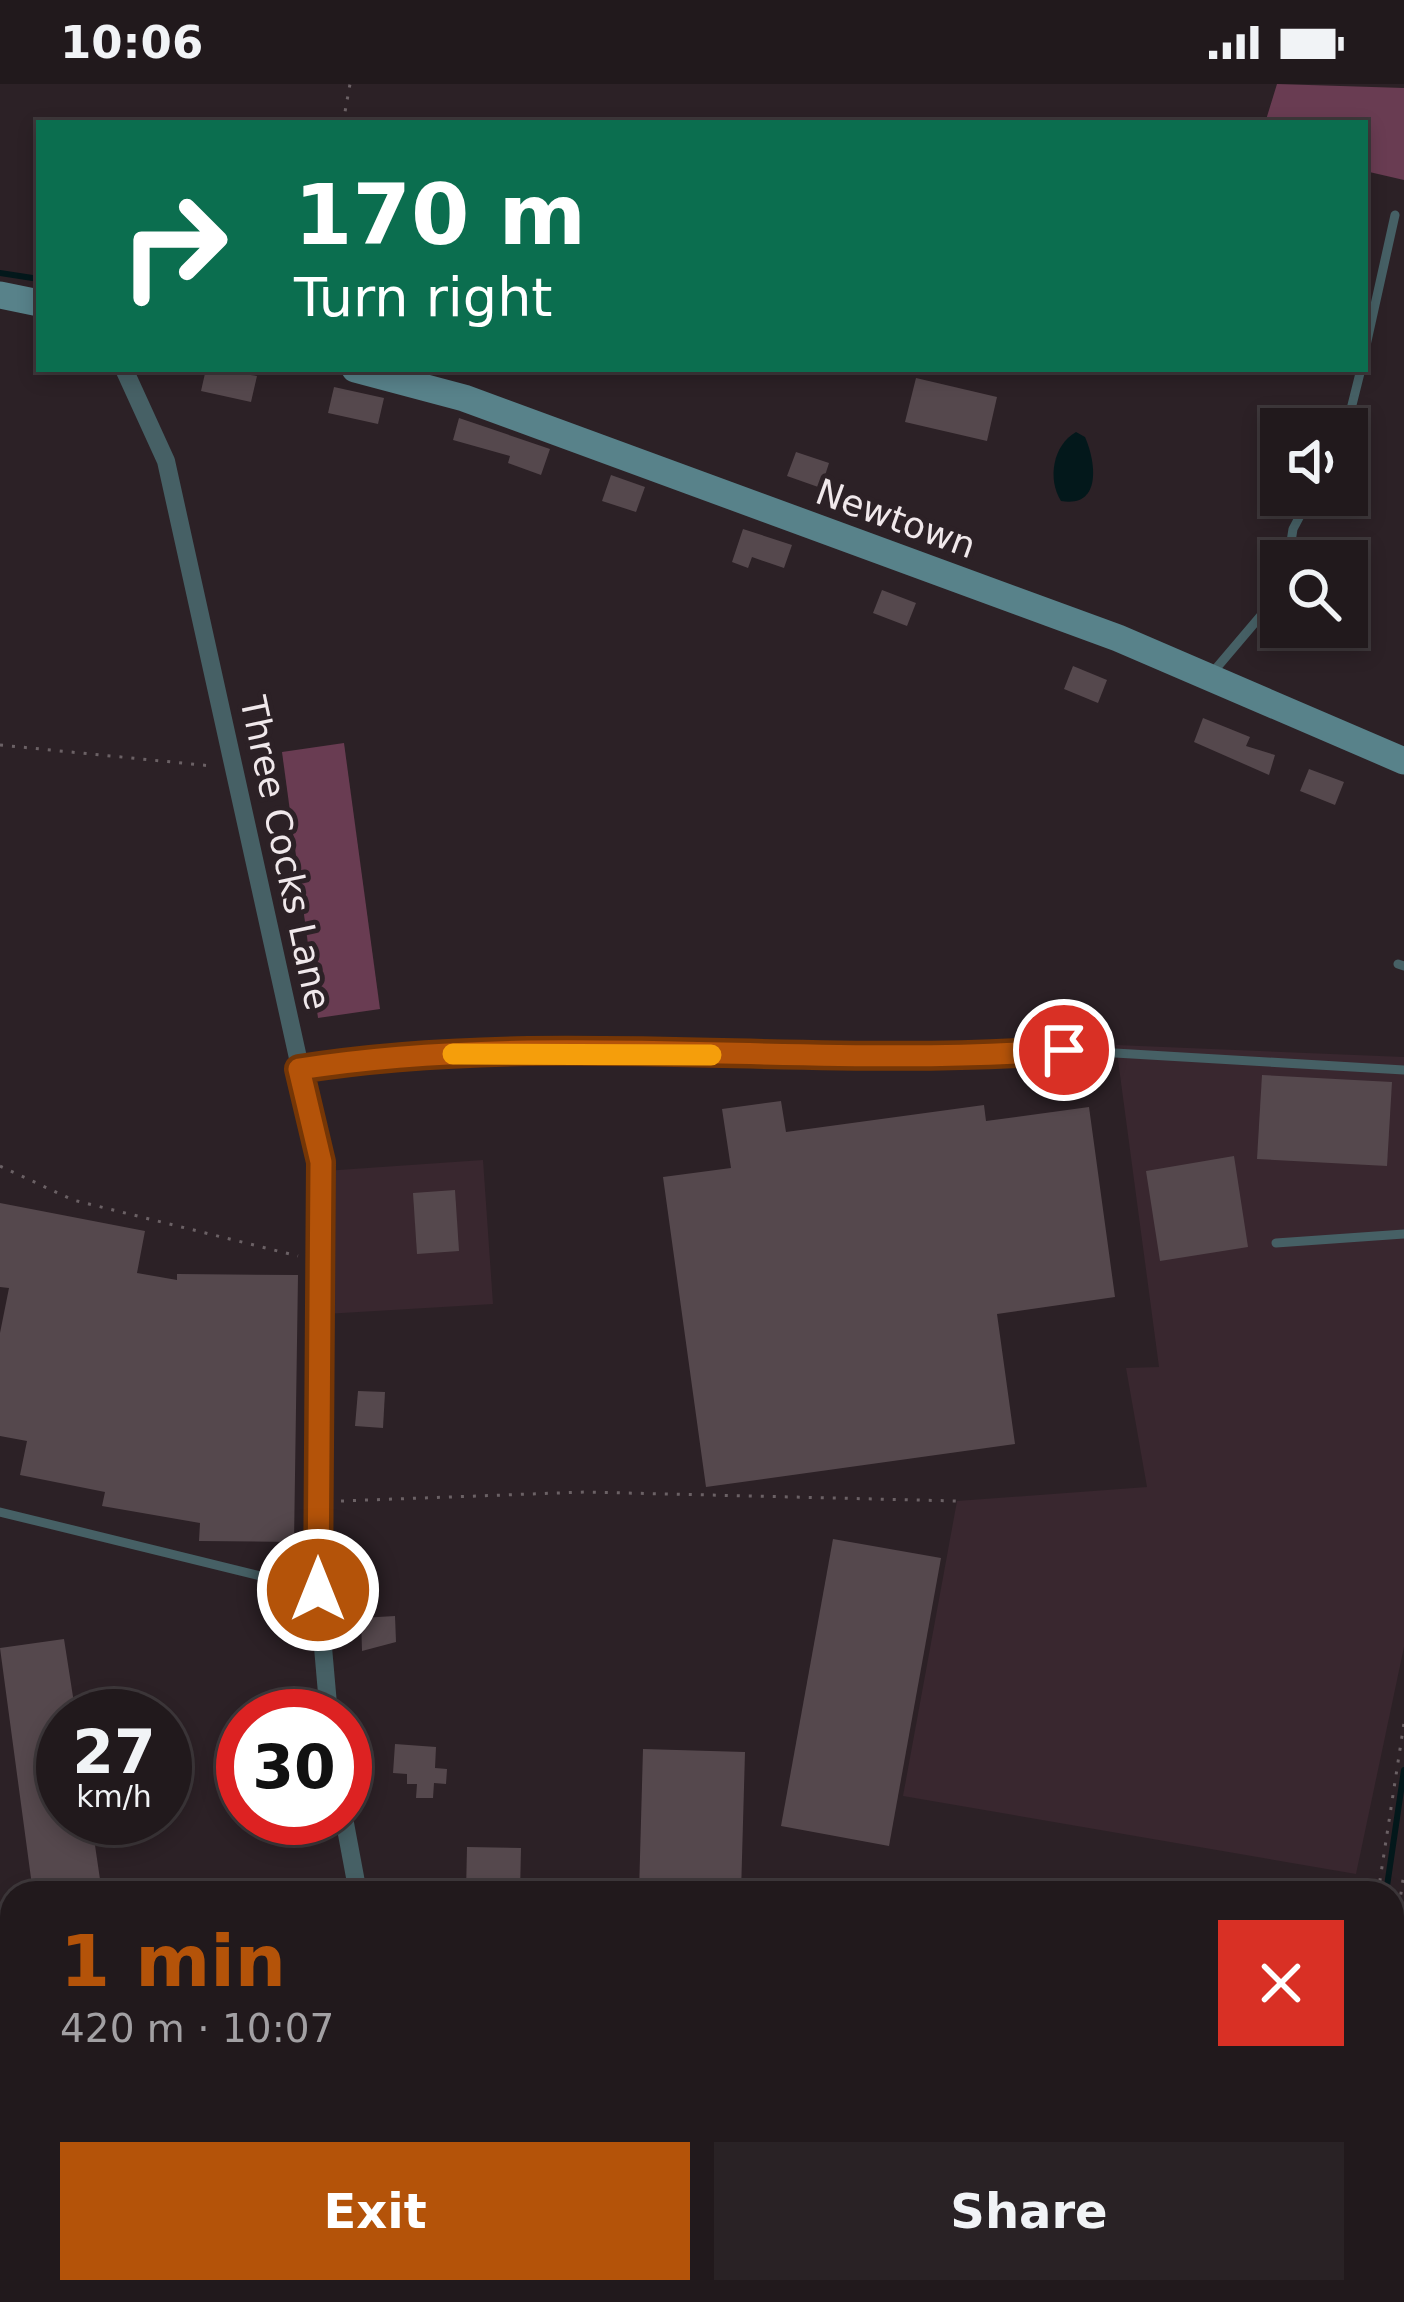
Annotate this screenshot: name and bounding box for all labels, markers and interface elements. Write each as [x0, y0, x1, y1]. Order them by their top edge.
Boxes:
text: 10:06 [60, 16, 203, 69]
text: 170 m [294, 166, 586, 264]
icon: right [96, 168, 252, 324]
text: Turn right [294, 266, 553, 329]
map controls [1260, 408, 1368, 648]
button: sound [1260, 408, 1368, 516]
street label: Newtown [810, 471, 981, 566]
button: search [1260, 540, 1368, 648]
street label: Three Cocks Lane [232, 692, 339, 1014]
pin [1013, 999, 1115, 1101]
icon: arrive [1031, 1017, 1097, 1083]
position arrow [255, 1527, 381, 1653]
speed limit sign: 30 [216, 1689, 372, 1845]
text: 27 [72, 1717, 156, 1787]
text: km/h [76, 1779, 152, 1814]
text: 1 min [60, 1919, 286, 2003]
button: close [1218, 1920, 1344, 2046]
text: 420 m · 10:07 [60, 2006, 334, 2051]
button: Exit [60, 2142, 690, 2280]
button: Share [714, 2142, 1344, 2280]

